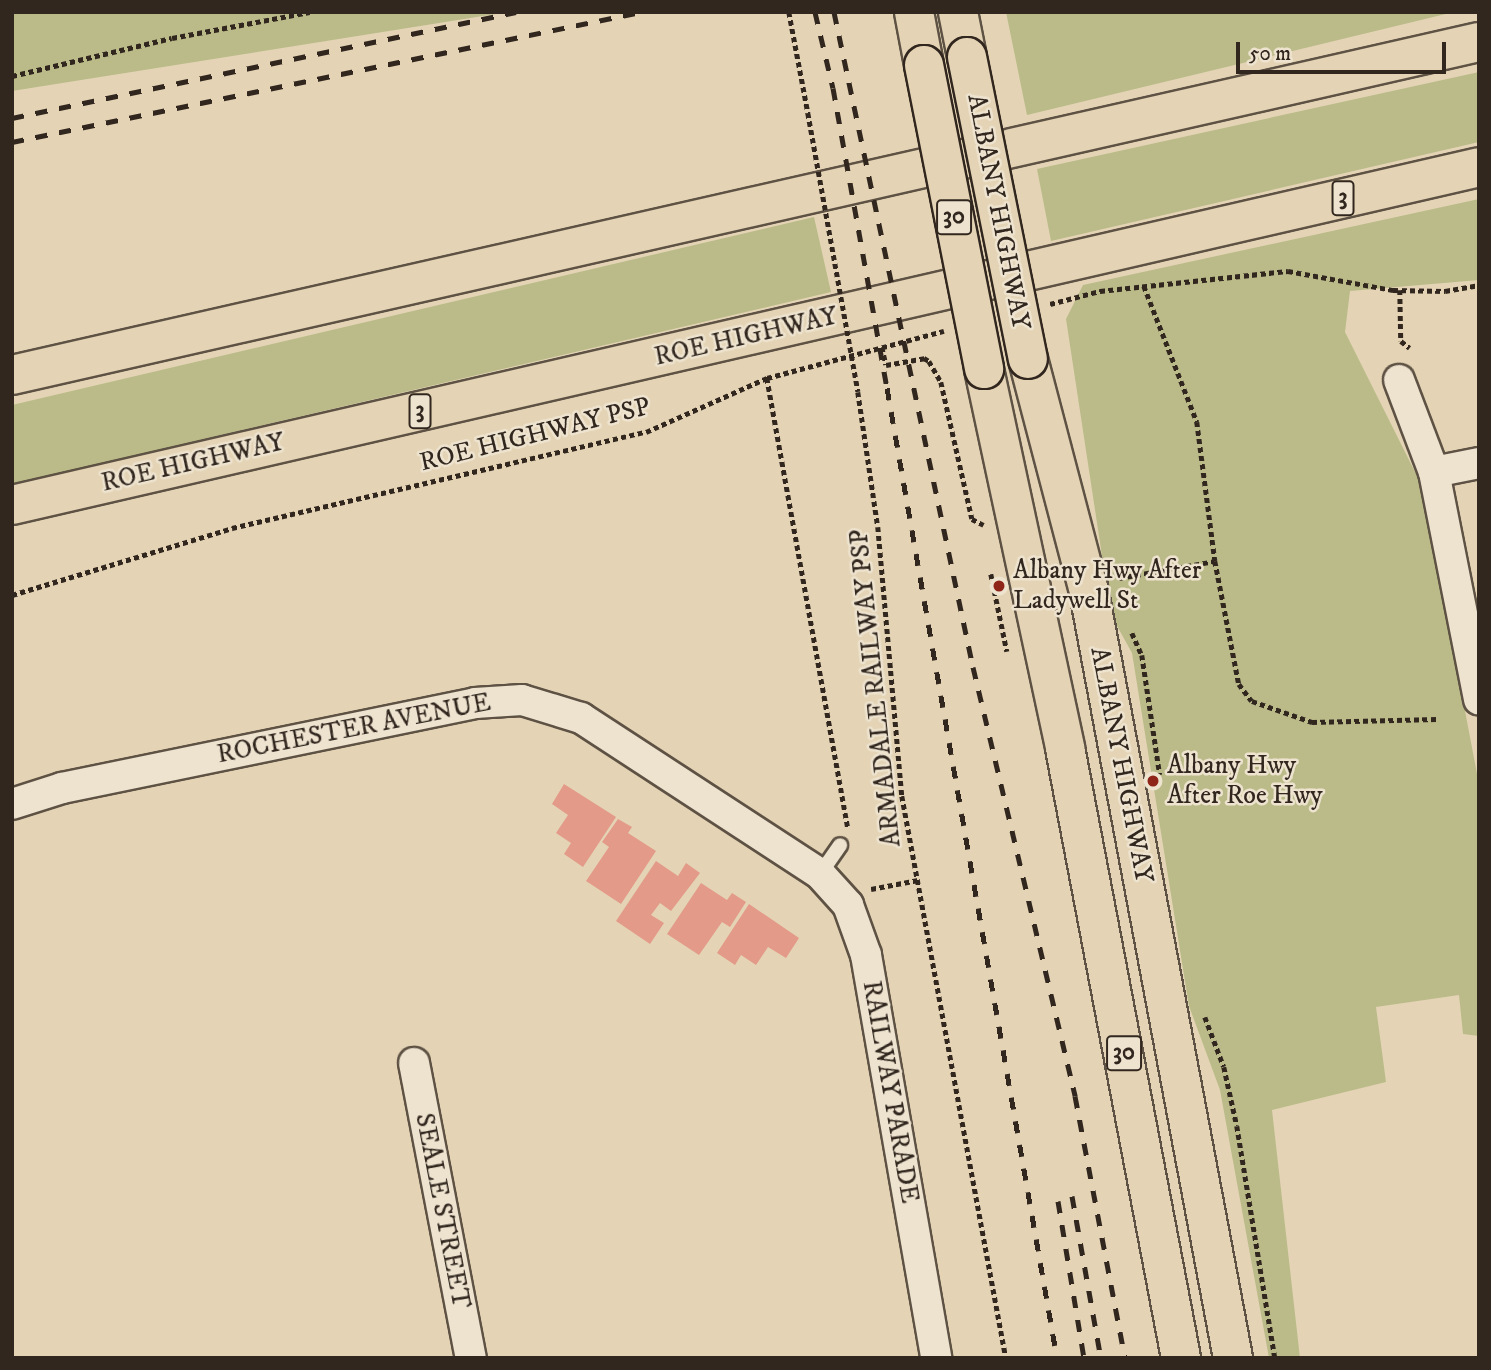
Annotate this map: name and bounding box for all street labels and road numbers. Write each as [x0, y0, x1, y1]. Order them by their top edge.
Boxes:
street label: ALBANY HIGHWAY [960, 91, 1036, 333]
road number: 3 [1331, 178, 1355, 218]
road number: 30 [935, 196, 973, 238]
street label: ROE HIGHWAY [651, 301, 841, 373]
road number: 3 [408, 390, 432, 432]
street label: ROE HIGHWAY PSP [417, 391, 653, 479]
street label: ROE HIGHWAY [98, 427, 288, 499]
street label: ARMADALE RAILWAY PSP [844, 528, 908, 848]
street label: ALBANY HIGHWAY [1083, 644, 1159, 886]
street label: ROCHESTER AVENUE [214, 687, 494, 771]
street label: RAILWAY PARADE [855, 978, 925, 1206]
road number: 30 [1105, 1032, 1143, 1073]
street label: SEALE STREET [408, 1111, 476, 1311]

